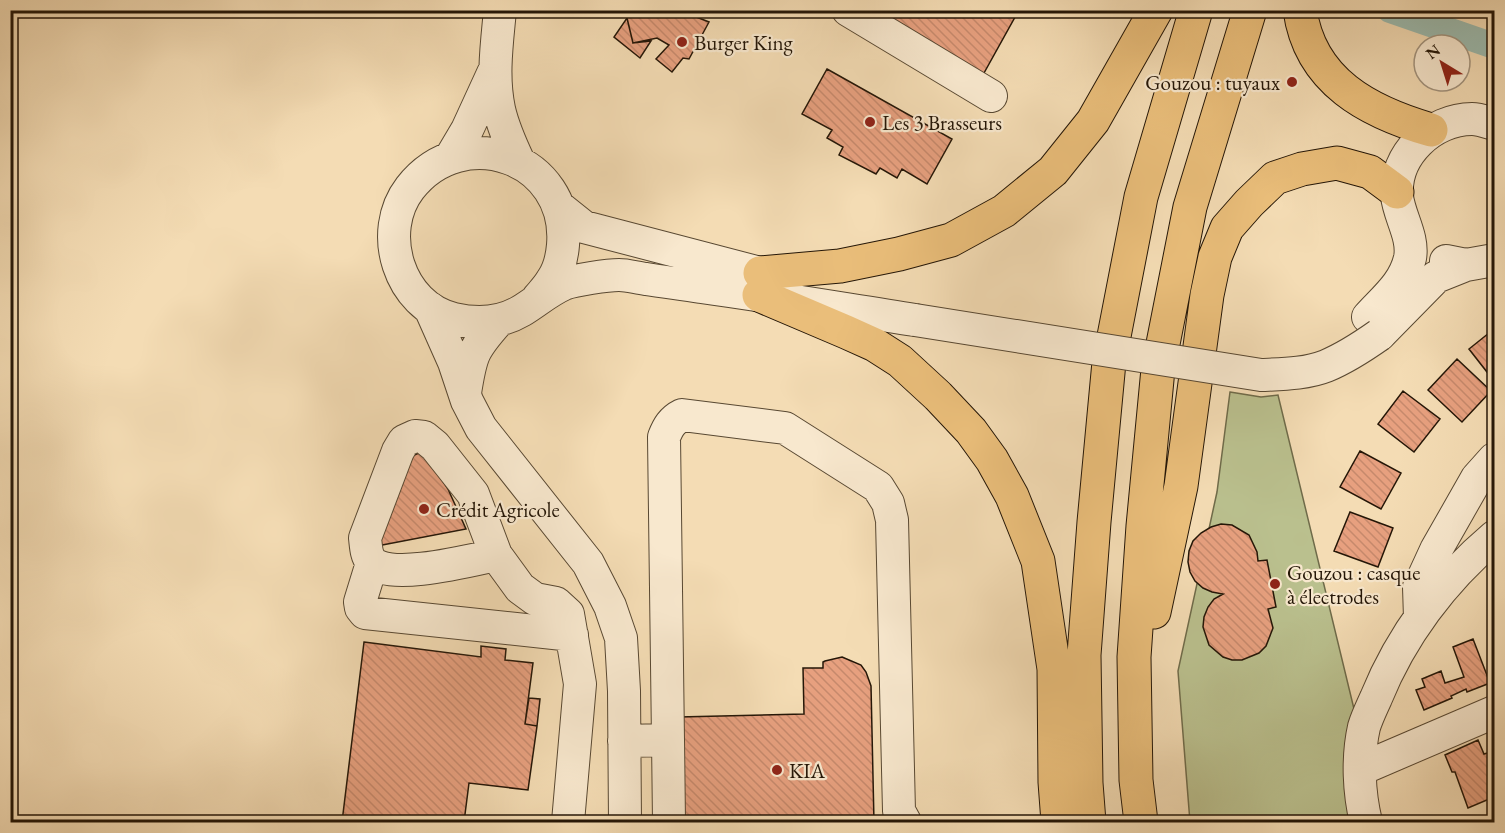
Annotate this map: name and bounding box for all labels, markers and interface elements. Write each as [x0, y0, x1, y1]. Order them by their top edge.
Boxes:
place label: Burger King [694, 29, 793, 56]
north arrow [1412, 33, 1472, 93]
marker: Burger King [675, 35, 689, 49]
text: N [1422, 39, 1445, 64]
place label: Gouzou : tuyaux [1145, 69, 1280, 96]
marker: Gouzou : tuyaux [1285, 75, 1299, 89]
place label: Les 3 Brasseurs [882, 109, 1002, 136]
marker: Les 3 Brasseurs [863, 115, 877, 129]
place label: Crédit Agricole [436, 496, 560, 523]
marker: Crédit Agricole [417, 502, 431, 516]
place label: Gouzou : casque à électrodes [1287, 559, 1420, 610]
marker: Gouzou : casque à électrodes [1268, 577, 1282, 591]
place label: KIA [789, 757, 825, 784]
marker: KIA [770, 763, 784, 777]

